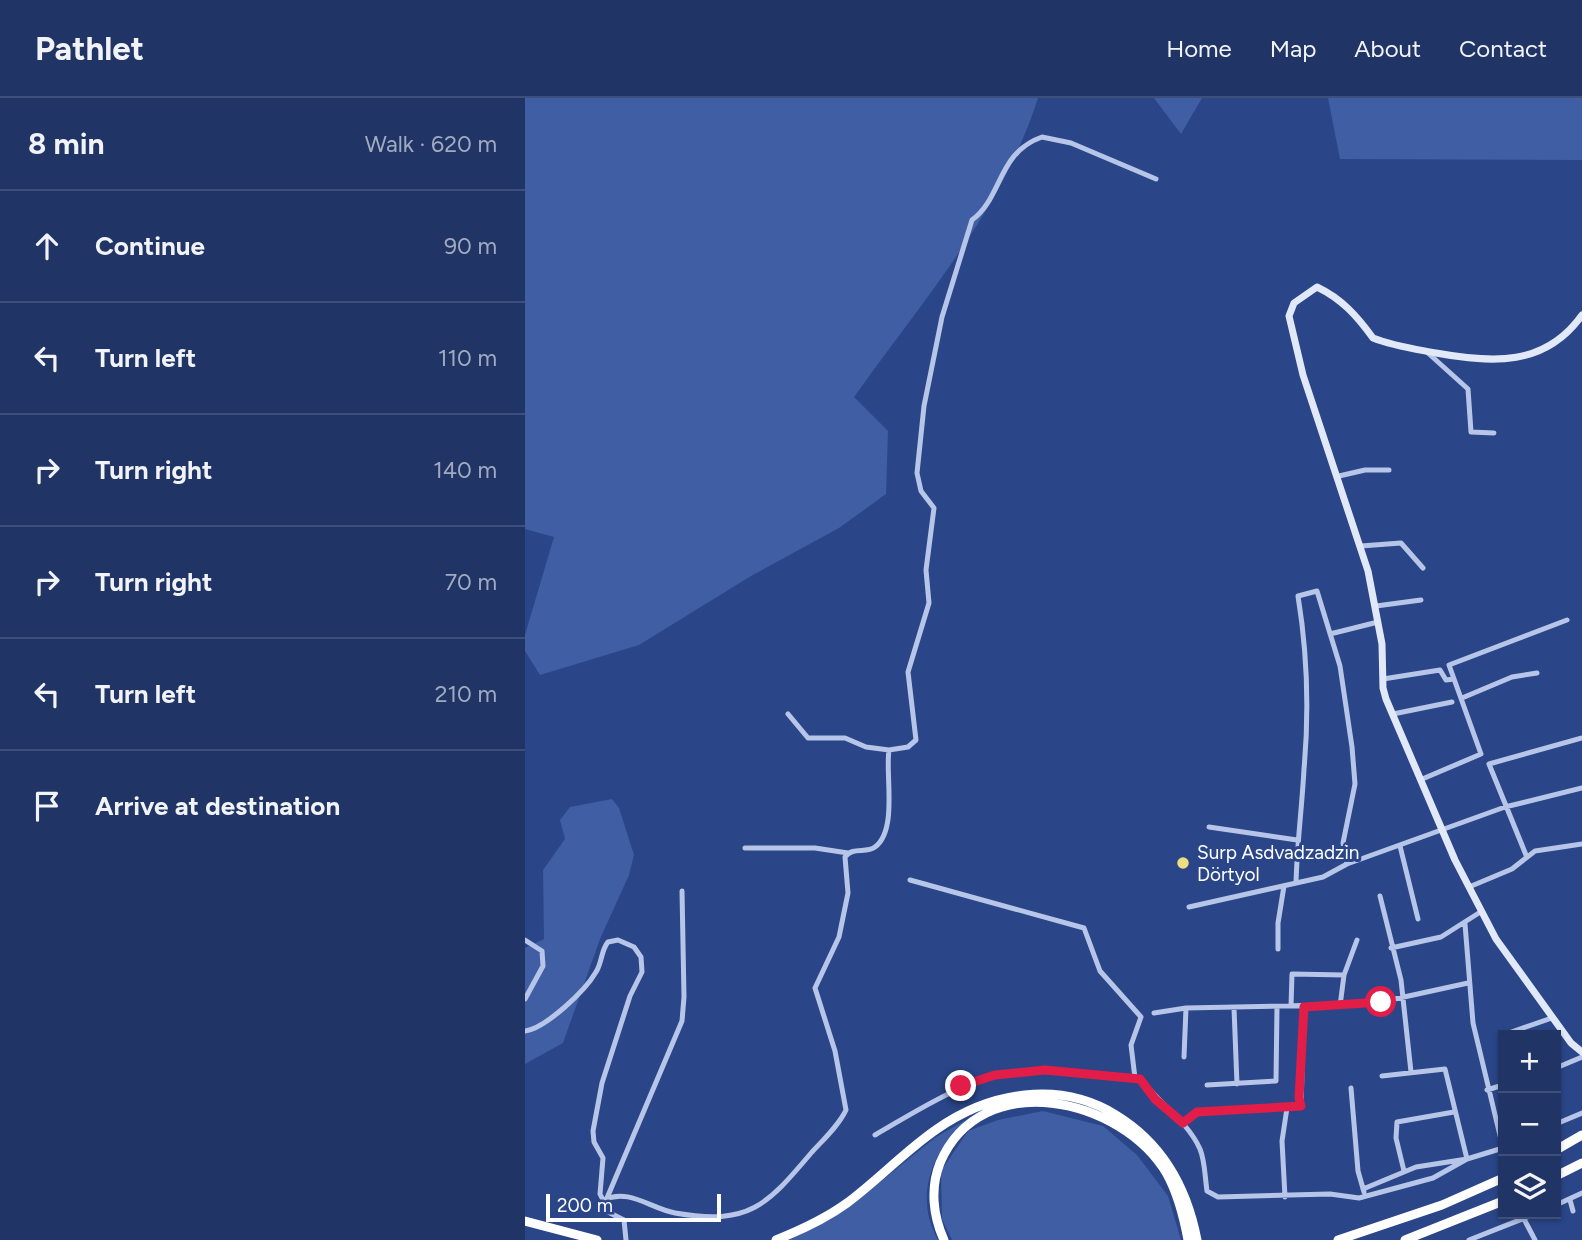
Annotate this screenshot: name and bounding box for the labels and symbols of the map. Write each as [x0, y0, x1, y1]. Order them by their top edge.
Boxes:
place label: Surp Asdvadzadzin Dörtyol [1197, 841, 1359, 886]
marker: Surp Asdvadzadzin Dörtyol [1175, 855, 1191, 871]
route start [1365, 986, 1396, 1017]
route end [945, 1070, 976, 1101]
scale bar [546, 1191, 721, 1223]

